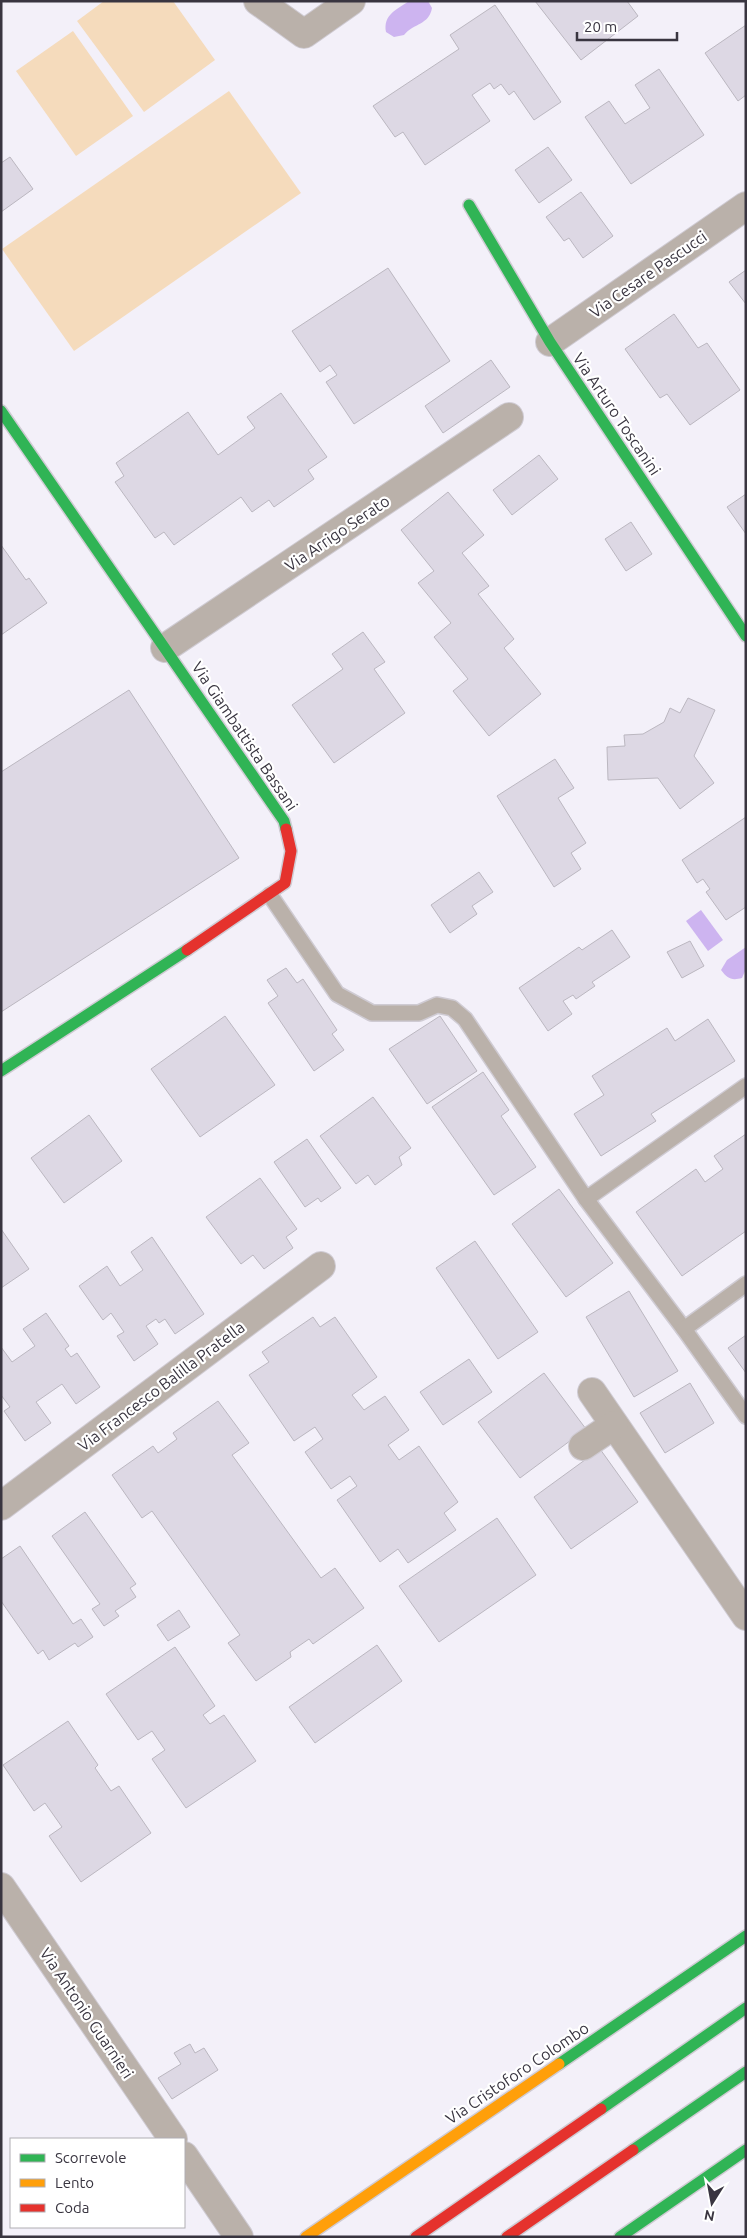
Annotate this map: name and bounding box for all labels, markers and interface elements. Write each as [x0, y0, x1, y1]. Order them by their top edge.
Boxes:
scale bar [577, 10, 677, 42]
text: 20 m [584, 18, 617, 35]
street label: Via Cesare Pascucci [586, 227, 710, 321]
street label: Via Arturo Toscanini [569, 349, 665, 479]
street label: Via Arrigo Serato [281, 491, 393, 575]
street label: Via Giambattista Bassani [188, 658, 302, 814]
street label: Via Francesco Balilla Pratella [74, 1317, 248, 1455]
street label: Via Antonio Guarnieri [37, 1944, 137, 2082]
street label: Via Cristoforo Colombo [442, 2018, 592, 2128]
legend [10, 2138, 185, 2228]
text: Scorrevole [55, 2149, 126, 2166]
text: Lento [55, 2174, 94, 2191]
north arrow [687, 2178, 737, 2228]
text: Coda [55, 2199, 89, 2216]
text: N [703, 2207, 716, 2225]

